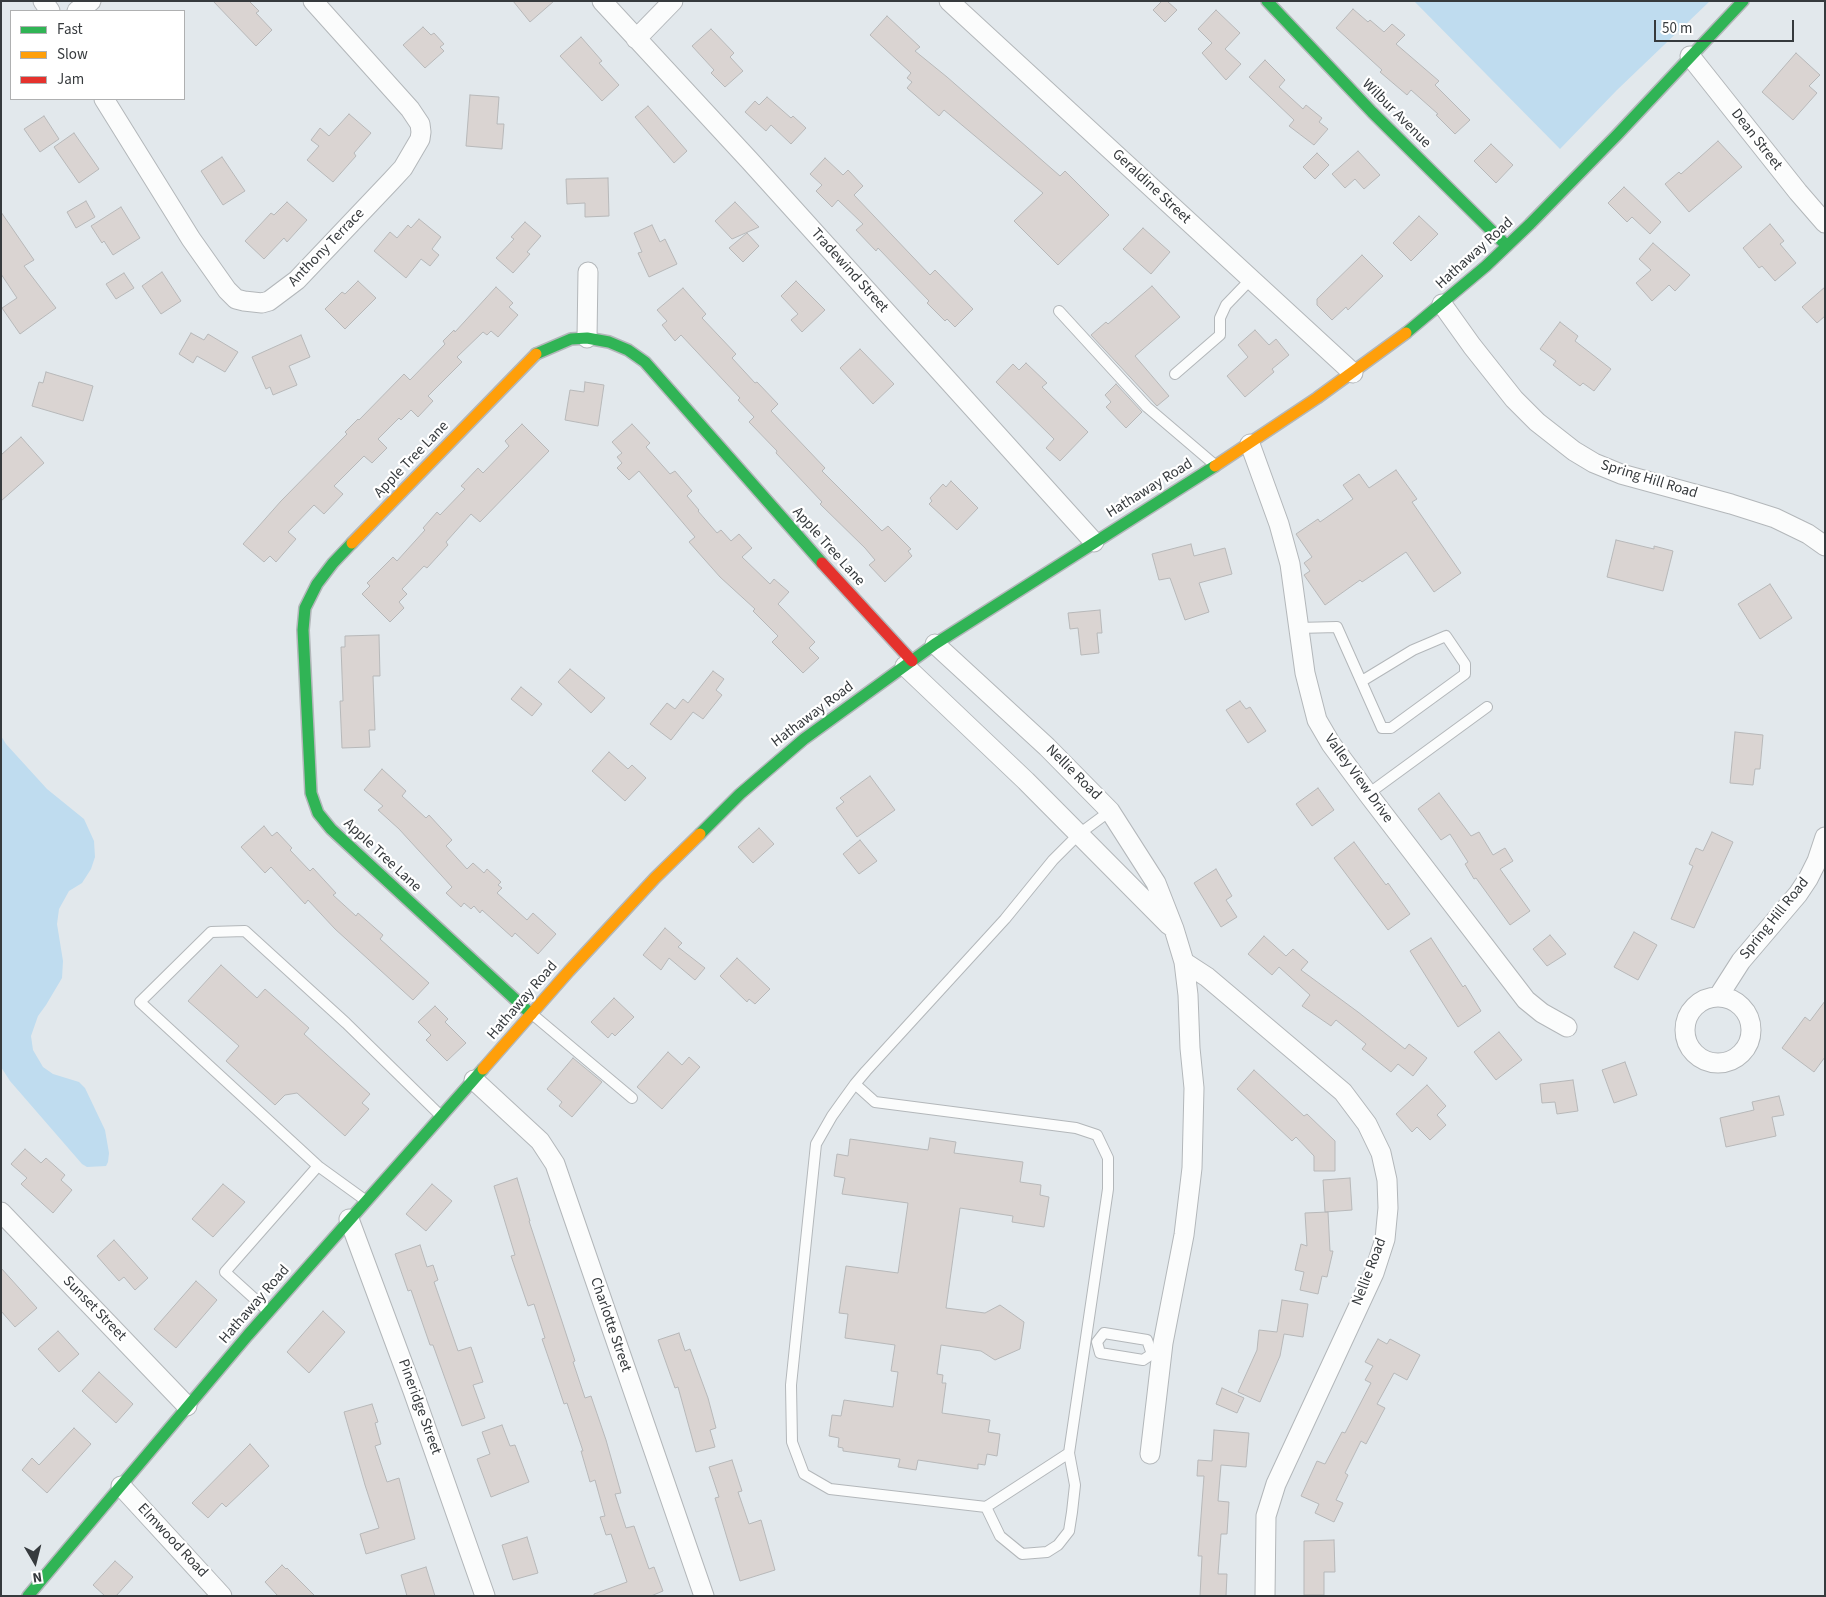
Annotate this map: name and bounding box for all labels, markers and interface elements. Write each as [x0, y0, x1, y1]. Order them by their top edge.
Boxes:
legend [10, 10, 185, 100]
scale bar [1656, 10, 1796, 42]
text: 50 m [1662, 18, 1692, 39]
text: Fast [57, 19, 83, 40]
text: Slow [57, 44, 88, 65]
text: Jam [57, 69, 84, 90]
street label: Wilbur Avenue [1358, 76, 1434, 152]
street label: Dean Street [1726, 106, 1786, 174]
street label: Geraldine Street [1108, 146, 1194, 228]
street label: Anthony Terrace [285, 205, 369, 291]
street label: Hathaway Road [1432, 214, 1518, 294]
street label: Tradewind Street [806, 225, 892, 317]
street label: Apple Tree Lane [371, 418, 453, 502]
street label: Hathaway Road [1104, 455, 1196, 523]
street label: Spring Hill Road [1598, 457, 1700, 503]
street label: Apple Tree Lane [788, 504, 868, 590]
street label: Hathaway Road [768, 678, 858, 752]
street label: Valley View Drive [1320, 731, 1396, 827]
street label: Nellie Road [1041, 741, 1105, 805]
street label: Apple Tree Lane [339, 815, 425, 897]
street label: Spring Hill Road [1736, 874, 1814, 964]
street label: Hathaway Road [484, 958, 562, 1044]
street label: Nellie Road [1349, 1236, 1391, 1308]
street label: Hathaway Road [216, 1262, 294, 1348]
street label: Sunset Street [58, 1273, 130, 1345]
street label: Charlotte Street [585, 1275, 635, 1375]
street label: Pineridge Street [393, 1357, 445, 1457]
street label: Elmwood Road [133, 1500, 211, 1582]
north arrow [10, 1537, 60, 1587]
text: N [31, 1566, 43, 1587]

